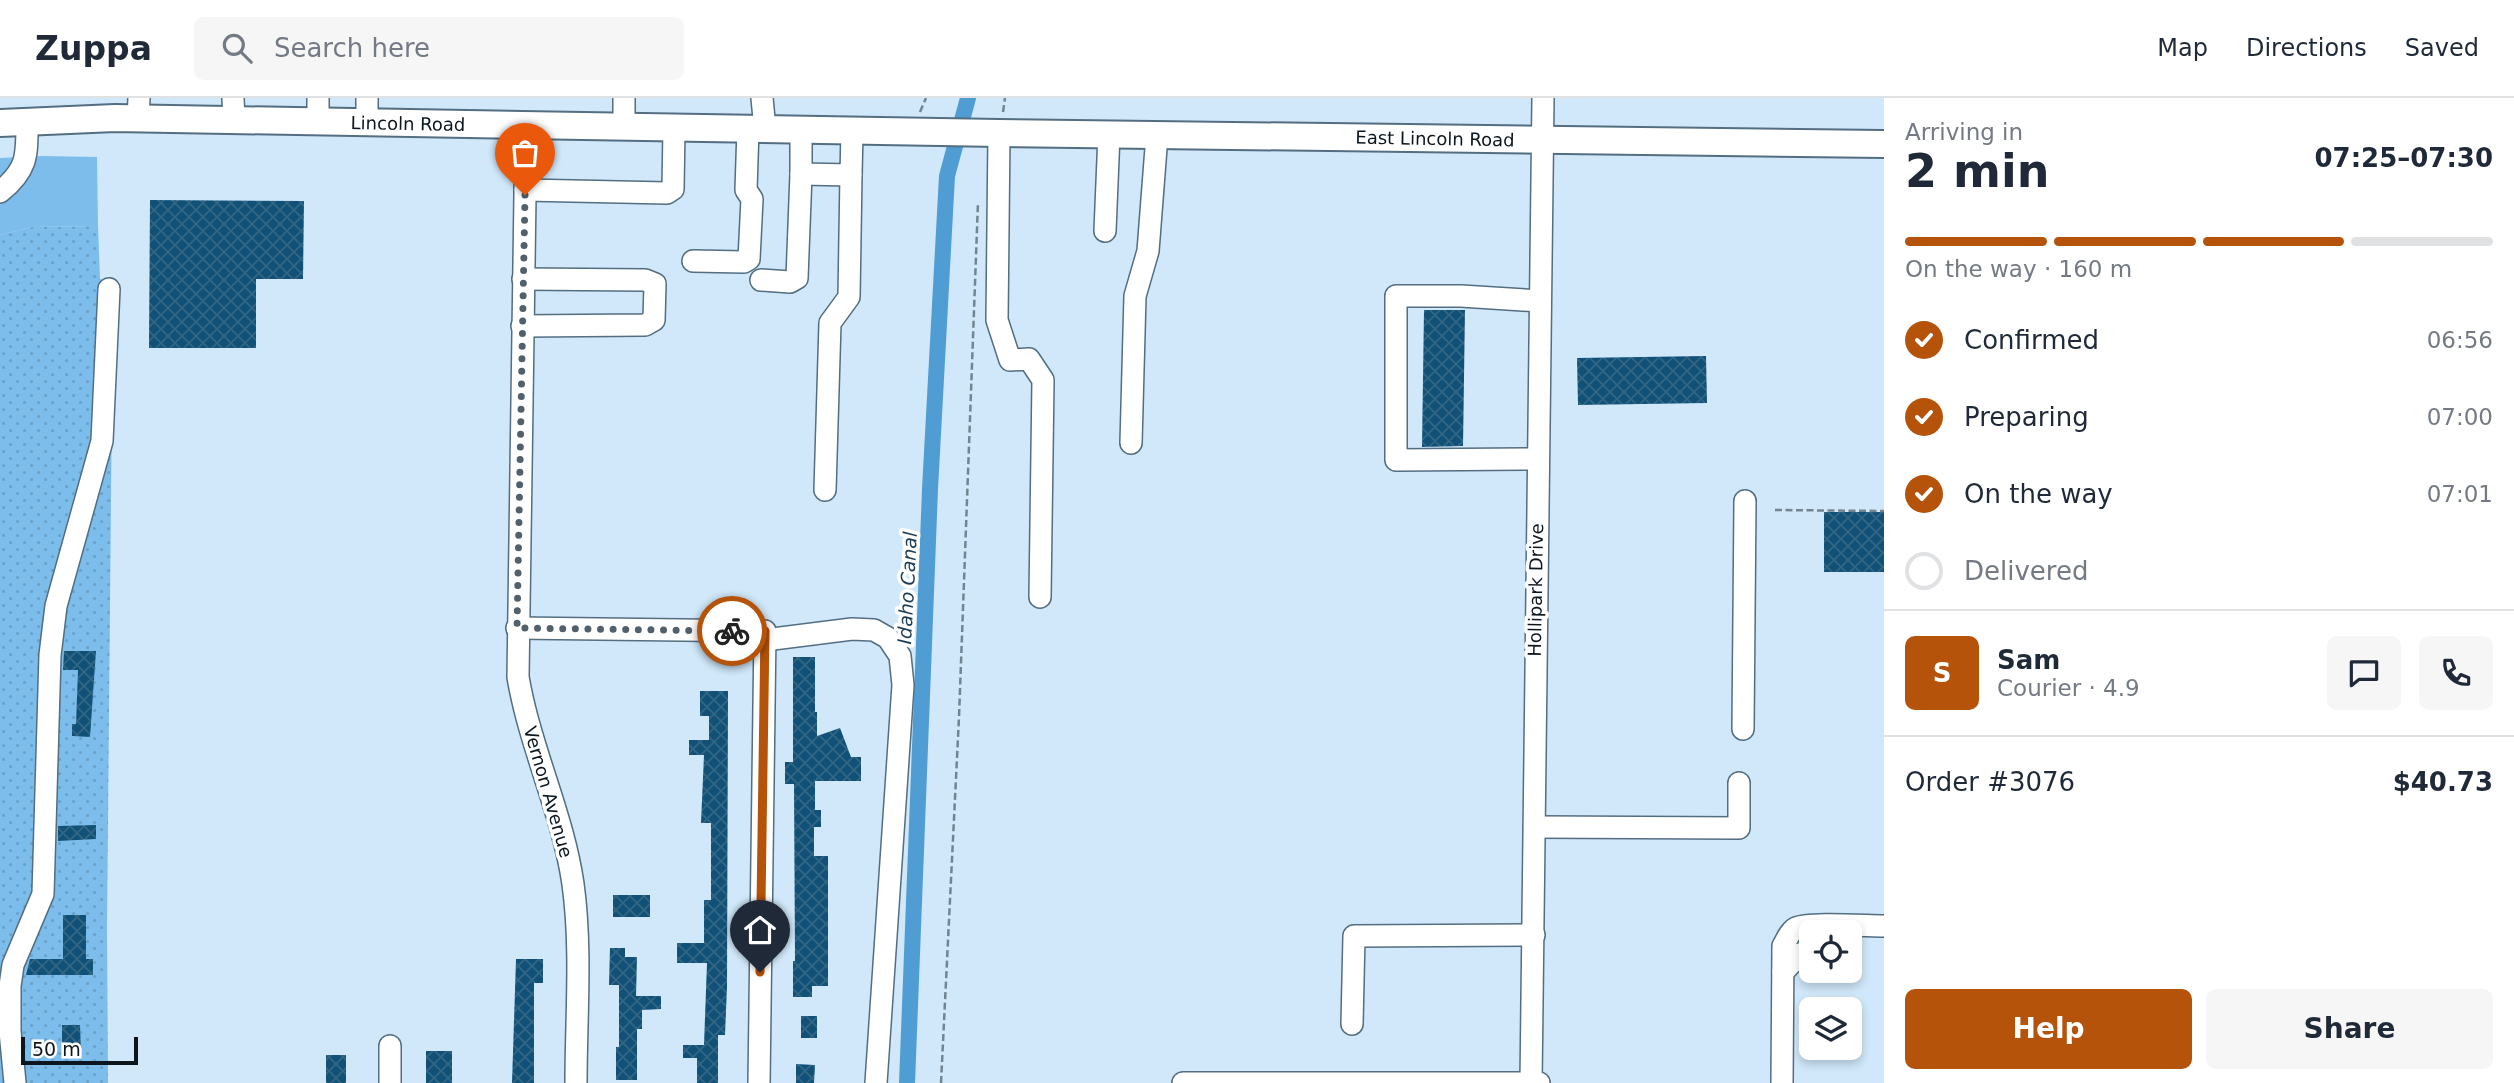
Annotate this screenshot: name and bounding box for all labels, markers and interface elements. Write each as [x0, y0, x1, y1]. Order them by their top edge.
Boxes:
search box [194, 17, 684, 80]
text: Zuppa [35, 29, 152, 68]
icon: search [218, 29, 256, 67]
text: Search here [274, 33, 430, 63]
text: Map [2157, 34, 2208, 62]
text: Directions [2246, 34, 2367, 62]
text: Saved [2405, 34, 2479, 62]
street label: Lincoln Road [351, 112, 466, 135]
text: Arriving in [1905, 119, 2023, 145]
pin [495, 123, 555, 195]
street label: East Lincoln Road [1355, 127, 1515, 150]
icon: bag [506, 134, 544, 172]
text: 07:25–07:30 [2314, 143, 2493, 173]
text: 2 min [1905, 144, 2049, 198]
text: On the way · 160 m [1905, 256, 2132, 282]
icon: check [1905, 321, 1943, 359]
text: Confirmed [1964, 325, 2099, 355]
text: 06:56 [2427, 327, 2493, 353]
icon: check [1905, 398, 1943, 436]
text: Preparing [1964, 402, 2089, 432]
text: 07:00 [2427, 404, 2493, 430]
icon: check [1905, 475, 1943, 513]
text: On the way [1964, 479, 2113, 509]
text: 07:01 [2427, 481, 2493, 507]
street label: Hollipark Drive [1524, 523, 1547, 657]
water label: Idaho Canal [893, 530, 921, 645]
text: Delivered [1964, 556, 2088, 586]
courier [697, 596, 767, 666]
icon: bike [713, 612, 751, 650]
button: chat [2327, 636, 2401, 710]
button: phone [2419, 636, 2493, 710]
text: Sam [1997, 645, 2060, 675]
text: S [1933, 658, 1951, 688]
text: Courier · 4.9 [1997, 675, 2140, 701]
street label: Vernon Avenue [520, 724, 577, 860]
text: Order #3076 [1905, 767, 2075, 797]
text: $40.73 [2393, 767, 2493, 797]
pin [730, 900, 790, 972]
icon: home [741, 911, 779, 949]
map controls [1799, 920, 1862, 1060]
button: locate [1799, 920, 1862, 983]
button: Help [1905, 989, 2192, 1069]
button: Share [2206, 989, 2493, 1069]
button: layers [1799, 997, 1862, 1060]
scale bar [21, 1034, 138, 1066]
text: 50 m [32, 1038, 81, 1060]

